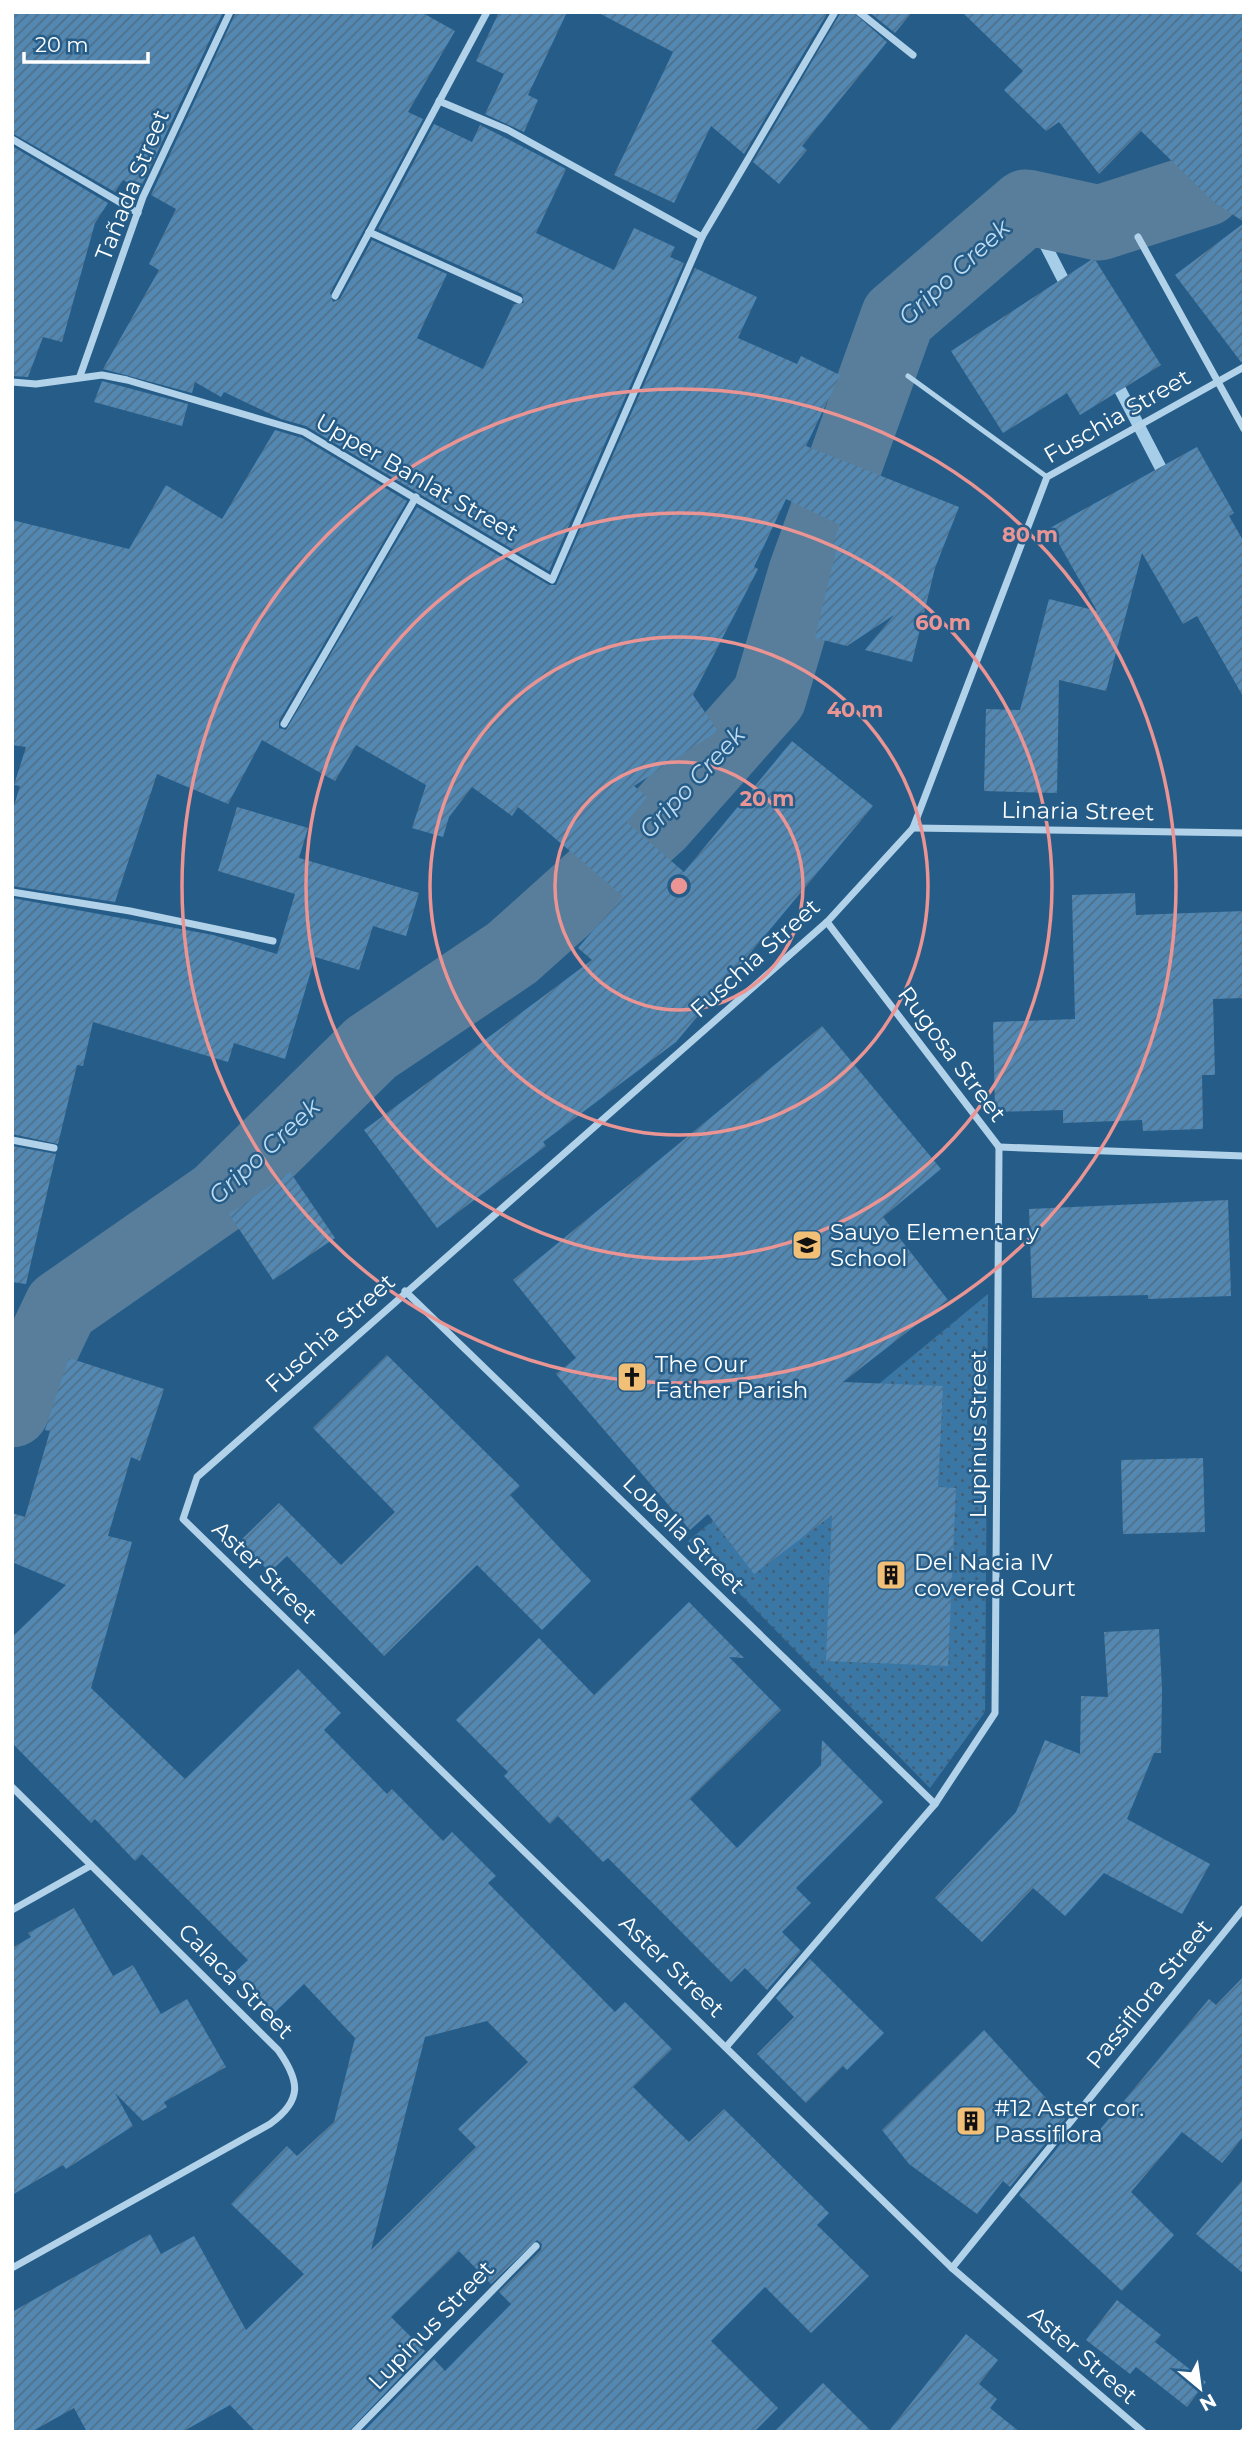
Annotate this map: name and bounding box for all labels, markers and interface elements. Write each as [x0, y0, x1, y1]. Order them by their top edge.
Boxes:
scale bar [24, 21, 149, 65]
text: 20 m [35, 32, 89, 57]
street label: Tañada Street [89, 106, 175, 264]
water label: Gripo Creek [892, 212, 1017, 331]
street label: Fuschia Street [1039, 363, 1195, 469]
street label: Upper Banlat Street [311, 407, 523, 547]
text: 80 m [1002, 522, 1058, 547]
text: 60 m [915, 610, 971, 635]
text: 40 m [827, 697, 883, 722]
water label: Gripo Creek [633, 719, 752, 844]
text: 20 m [740, 786, 794, 811]
street label: Linaria Street [1001, 796, 1155, 826]
centre of rings [667, 874, 691, 898]
street label: Fuschia Street [685, 893, 825, 1023]
street label: Rugosa Street [892, 981, 1012, 1127]
water label: Gripo Creek [202, 1091, 327, 1210]
place label: Sauyo Elementary School [830, 1218, 1039, 1272]
school or university icon: Sauyo Elementary School [790, 1228, 824, 1262]
street label: Fuschia Street [260, 1268, 400, 1398]
place label: The Our Father Parish [655, 1350, 808, 1404]
street label: Lupinus Street [964, 1350, 992, 1518]
church icon: The Our Father Parish [615, 1360, 649, 1394]
street label: Lobella Street [617, 1469, 751, 1599]
street label: Aster Street [207, 1515, 323, 1629]
place label: Del Nacia IV covered Court [914, 1548, 1076, 1602]
building icon: Del Nacia IV covered Court [874, 1558, 908, 1592]
street label: Aster Street [614, 1909, 730, 2023]
street label: Passiflora Street [1080, 1914, 1218, 2074]
street label: Calaca Street [173, 1918, 299, 2044]
place label: #12 Aster cor. Passiflora [994, 2094, 1144, 2148]
building icon: #12 Aster cor. Passiflora [954, 2104, 988, 2138]
street label: Lupinus Street [362, 2255, 500, 2395]
street label: Aster Street [1023, 2300, 1143, 2410]
north arrow [1165, 2353, 1235, 2423]
text: N [1196, 2389, 1220, 2416]

